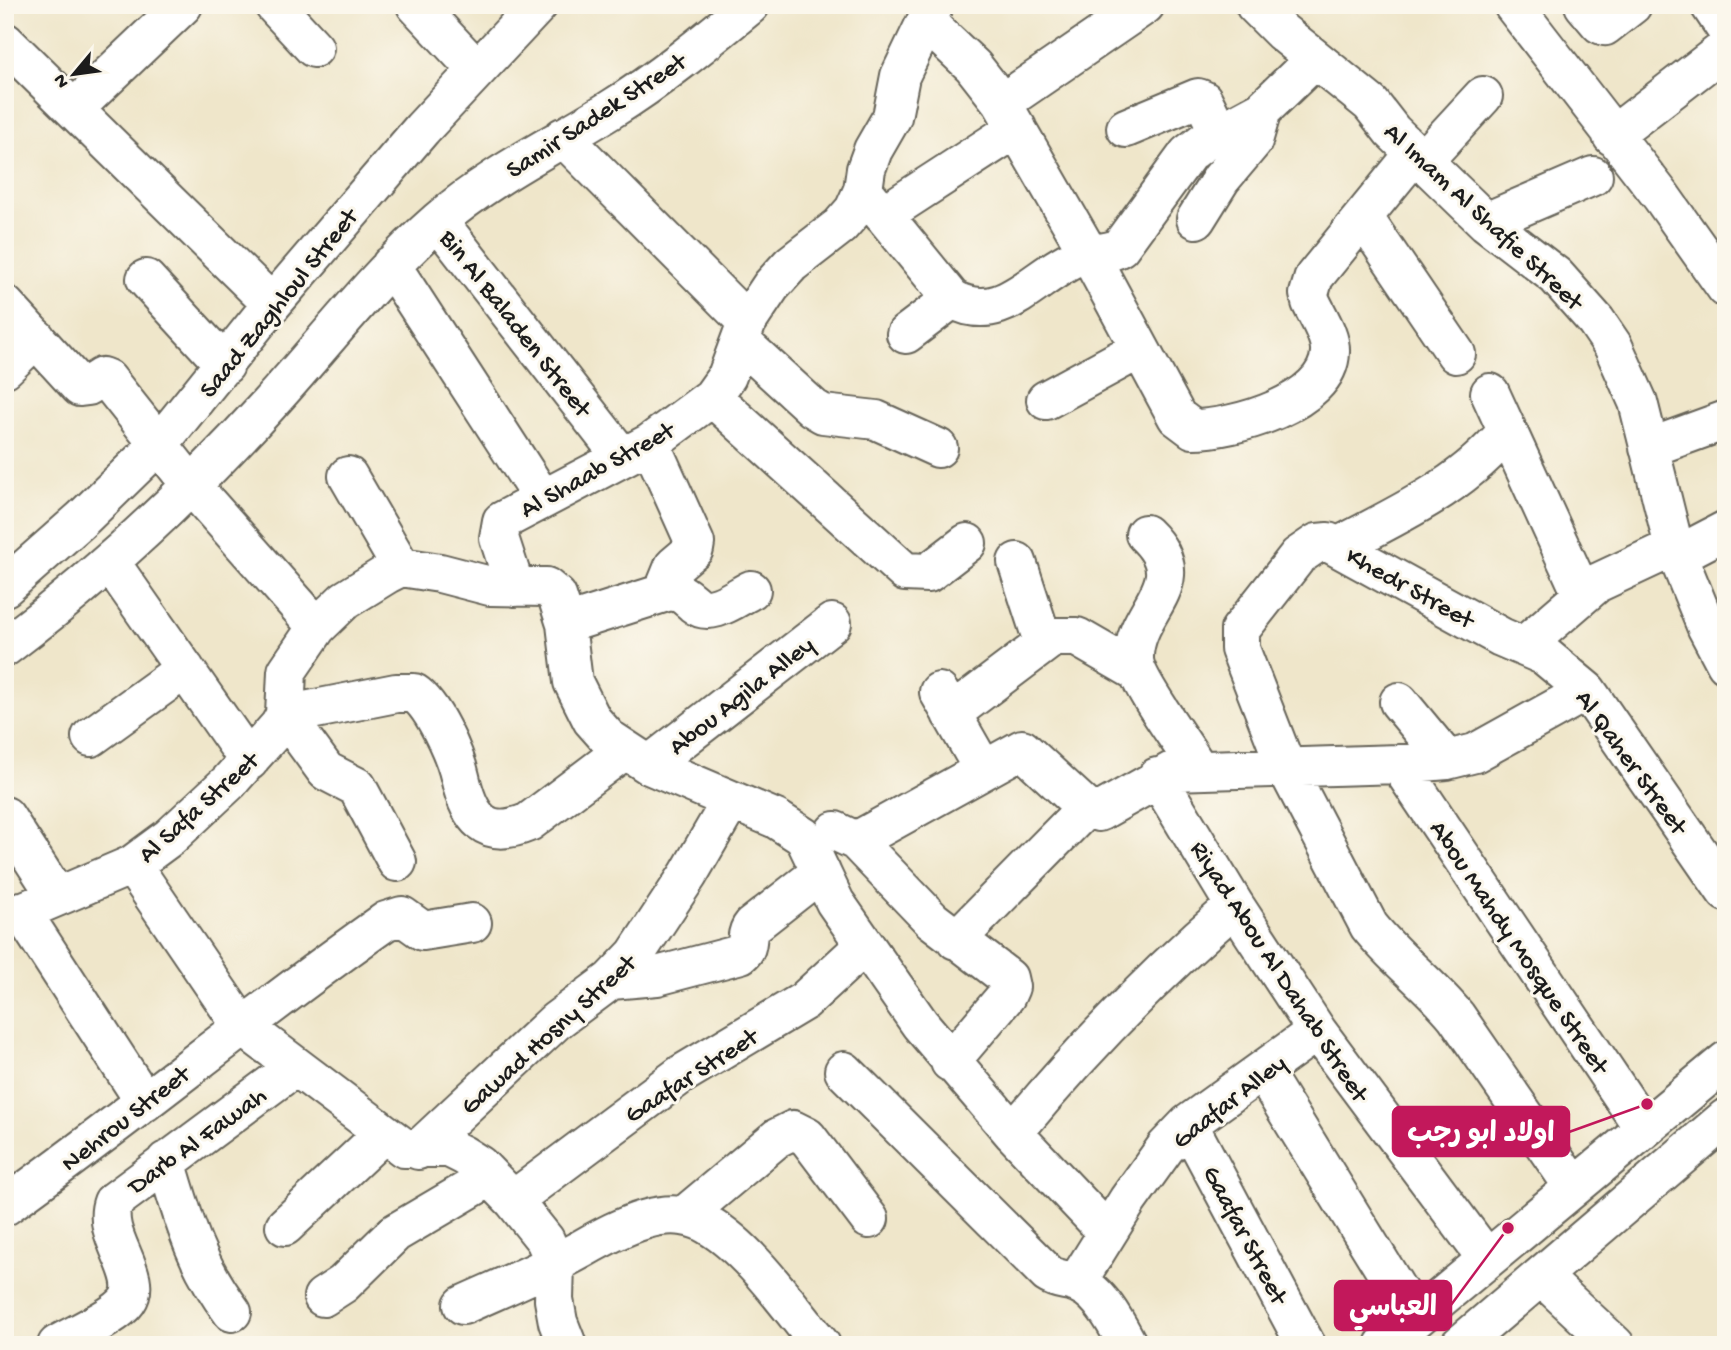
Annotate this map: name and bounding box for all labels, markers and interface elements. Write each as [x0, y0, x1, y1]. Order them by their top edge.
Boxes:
north arrow [38, 38, 108, 108]
street label: Samir Sadek Street [502, 47, 695, 187]
text: N [49, 70, 75, 92]
street label: Al Imam Al Shafie Street [1376, 118, 1590, 320]
street label: Saad Zaghloul Street [195, 202, 368, 406]
street label: Bin Al Baladen Street [430, 224, 598, 426]
street label: Al Shaab Street [516, 416, 683, 527]
street label: Khedr Street [1339, 542, 1480, 639]
street label: Abou Agila Alley [664, 631, 822, 764]
street label: Al Qaher Street [1567, 685, 1694, 844]
street label: Al Safa Street [133, 746, 268, 872]
street label: Abou Mahdy Mosque Street [1421, 816, 1615, 1083]
street label: Riyad Abou Al Dahab Street [1181, 836, 1375, 1111]
street label: Gawad Hosny Street [456, 948, 646, 1123]
street label: Gaafar Street [620, 1022, 767, 1132]
street label: Gaafar Alley [1168, 1049, 1294, 1158]
street label: Nehrou Street [56, 1059, 199, 1180]
street label: Darb Al Fawah [122, 1082, 274, 1205]
callout: اولاد ابو رجب [1393, 1107, 1569, 1156]
text: اولاد ابو رجب [1407, 1119, 1555, 1152]
street label: Gaafar Street [1194, 1162, 1294, 1313]
callout: العباسي [1335, 1281, 1451, 1330]
text: العباسي [1349, 1293, 1437, 1331]

